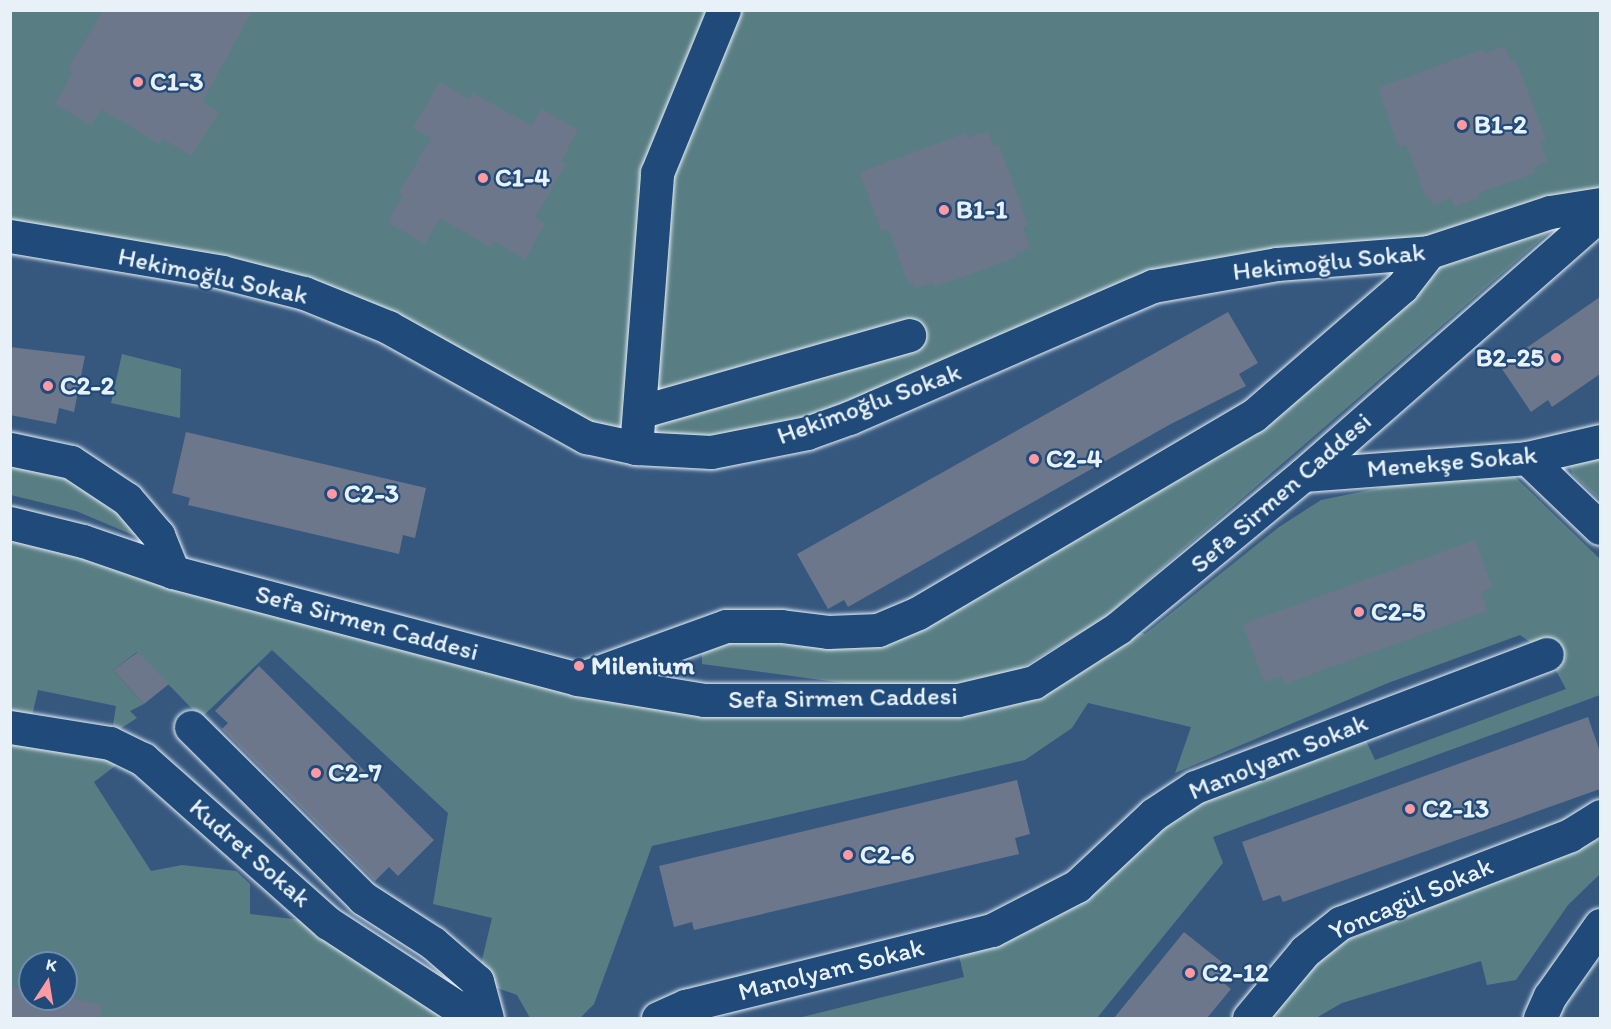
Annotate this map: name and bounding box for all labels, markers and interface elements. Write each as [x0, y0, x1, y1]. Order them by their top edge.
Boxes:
place label: C1-3 [150, 66, 203, 98]
marker: C1-3 [131, 75, 145, 89]
place label: B1-2 [1474, 109, 1527, 141]
marker: B1-2 [1455, 118, 1469, 132]
place label: C1-4 [495, 162, 550, 194]
marker: C1-4 [476, 171, 490, 185]
place label: B1-1 [956, 194, 1007, 226]
marker: B1-1 [937, 203, 951, 217]
street label: Hekimoğlu Sokak [1231, 236, 1427, 288]
street label: Hekimoğlu Sokak [115, 241, 311, 311]
place label: B2-25 [1476, 342, 1544, 374]
marker: B2-25 [1549, 351, 1563, 365]
street label: Hekimoğlu Sokak [773, 356, 965, 452]
place label: C2-2 [60, 370, 114, 402]
marker: C2-2 [41, 379, 55, 393]
street label: Sefa Sirmen Caddesi [1184, 406, 1378, 580]
street label: Menekşe Sokak [1366, 439, 1538, 485]
place label: C2-4 [1046, 443, 1102, 475]
marker: C2-4 [1027, 452, 1041, 466]
place label: C2-3 [344, 478, 399, 510]
marker: C2-3 [325, 487, 339, 501]
street label: Sefa Sirmen Caddesi [252, 578, 482, 668]
place label: C2-5 [1371, 596, 1425, 628]
marker: C2-5 [1352, 605, 1366, 619]
place label: Milenium [591, 650, 695, 682]
marker: Milenium [572, 659, 586, 673]
street label: Sefa Sirmen Caddesi [728, 680, 958, 716]
street label: Manolyam Sokak [1184, 707, 1372, 807]
place label: C2-7 [328, 757, 382, 789]
marker: C2-7 [309, 766, 323, 780]
street label: Kudret Sokak [183, 792, 317, 914]
place label: C2-13 [1422, 793, 1489, 825]
marker: C2-13 [1403, 802, 1417, 816]
place label: C2-6 [860, 839, 915, 871]
marker: C2-6 [841, 848, 855, 862]
street label: Yoncagül Sokak [1325, 851, 1497, 947]
street label: Manolyam Sokak [735, 932, 927, 1008]
north arrow [18, 951, 78, 1011]
text: K [44, 955, 58, 975]
place label: C2-12 [1202, 957, 1269, 989]
marker: C2-12 [1183, 966, 1197, 980]

